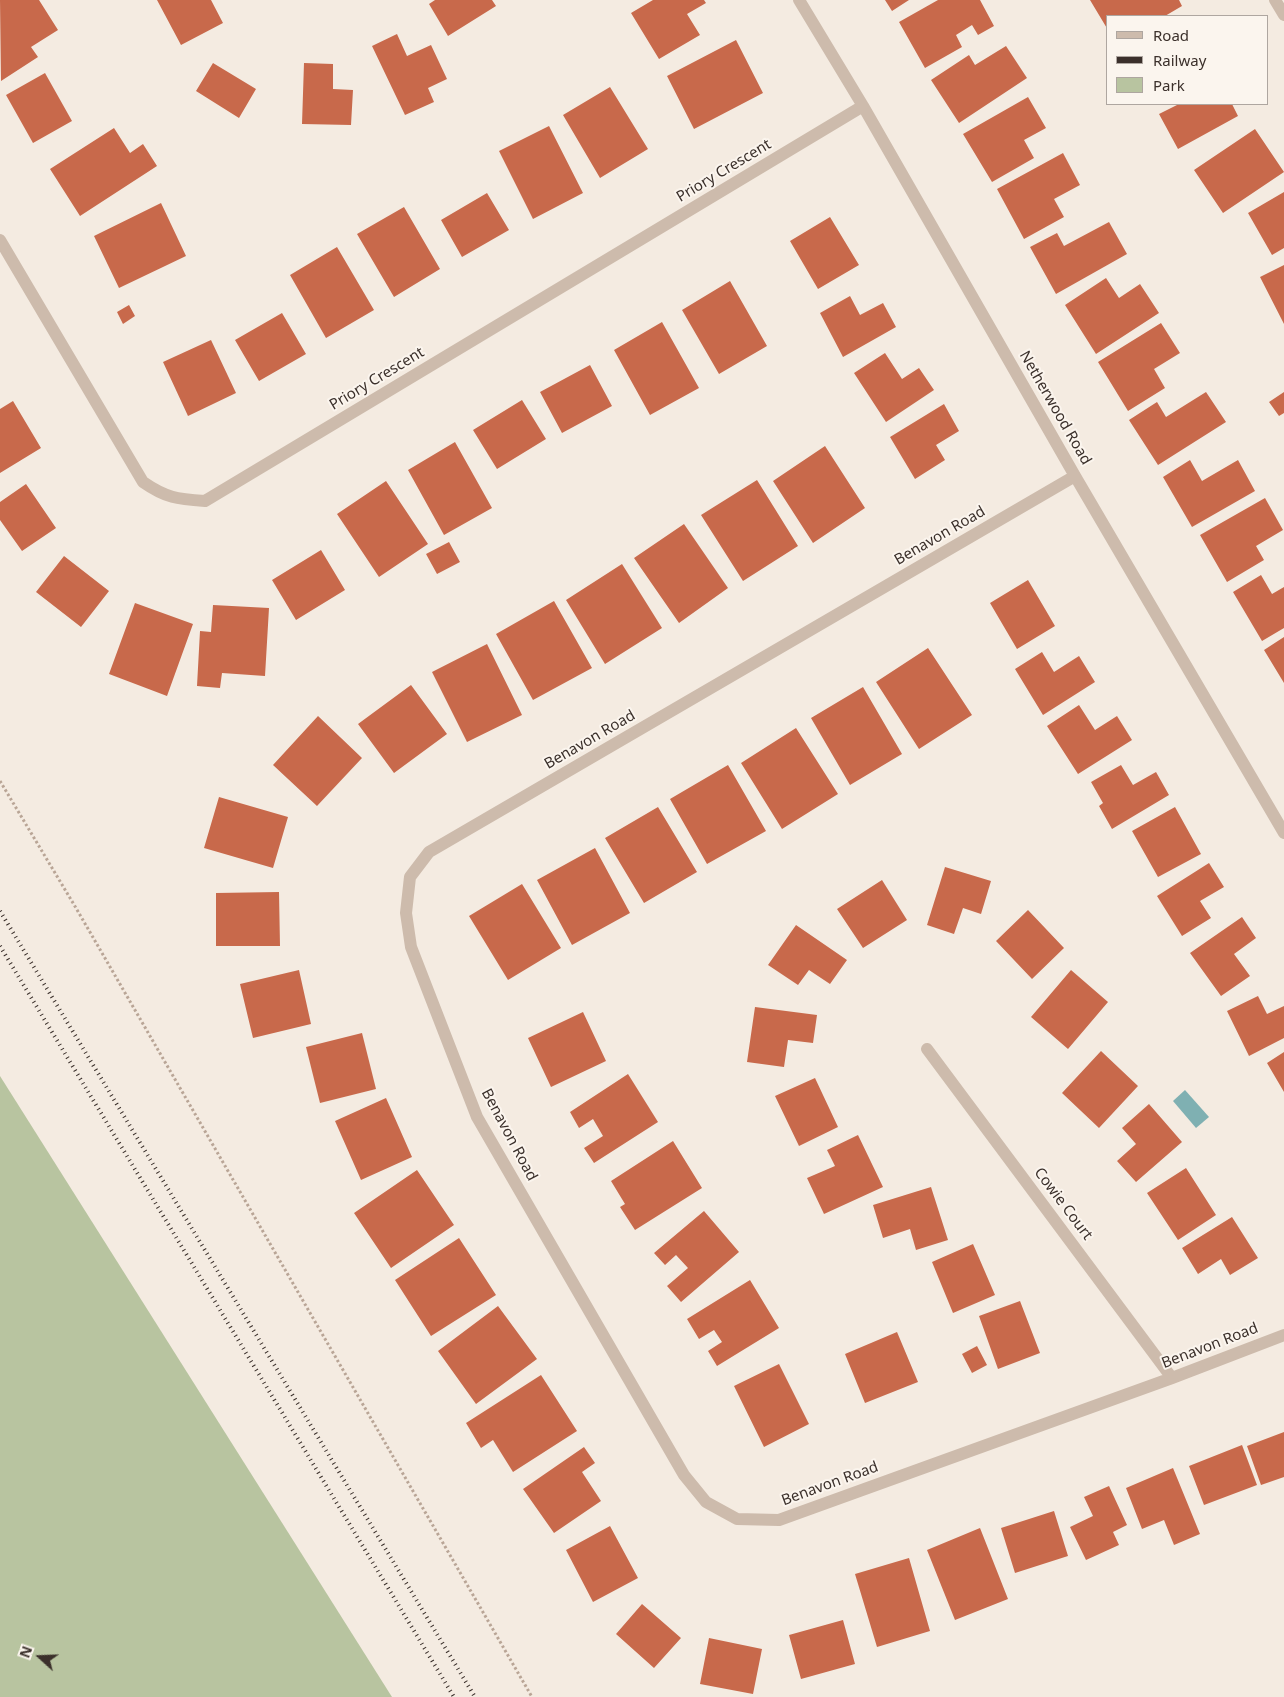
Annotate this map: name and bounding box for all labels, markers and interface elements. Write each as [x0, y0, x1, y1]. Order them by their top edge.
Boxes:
legend [1106, 15, 1269, 105]
text: Road [1153, 25, 1189, 45]
text: Railway [1153, 50, 1206, 70]
text: Park [1153, 75, 1185, 95]
street label: Priory Crescent [673, 136, 775, 206]
street label: Priory Crescent [326, 344, 428, 414]
street label: Netherwood Road [1015, 348, 1095, 468]
street label: Benavon Road [891, 503, 989, 569]
street label: Benavon Road [541, 707, 639, 773]
street label: Benavon Road [477, 1086, 541, 1184]
street label: Cowie Court [1030, 1164, 1096, 1244]
street label: Benavon Road [1159, 1319, 1261, 1373]
street label: Benavon Road [779, 1458, 881, 1510]
north arrow [15, 1632, 65, 1682]
text: N [15, 1643, 36, 1660]

